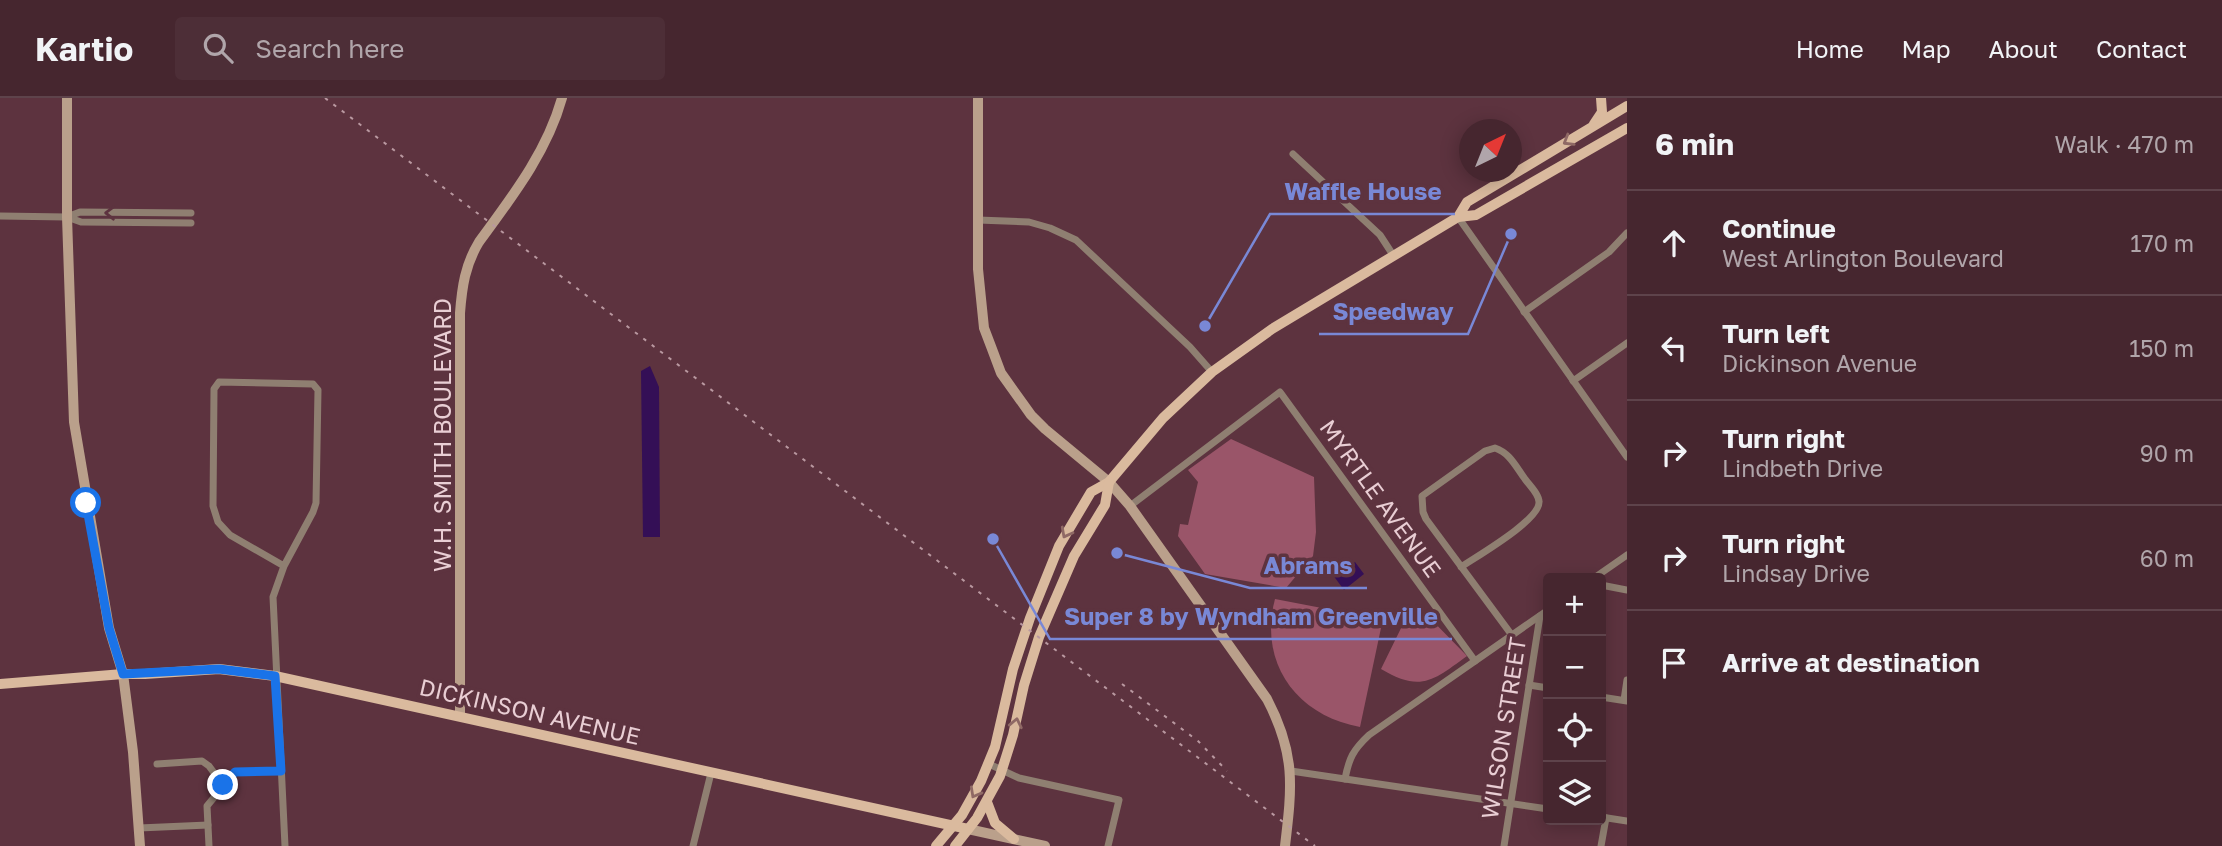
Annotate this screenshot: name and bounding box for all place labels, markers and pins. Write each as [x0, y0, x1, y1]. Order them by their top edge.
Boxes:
callout: Waffle House [1270, 169, 1455, 214]
callout: Speedway [1319, 289, 1468, 334]
callout: Abrams [1250, 543, 1367, 588]
callout: Super 8 by Wyndham Greenville [1050, 594, 1452, 639]

